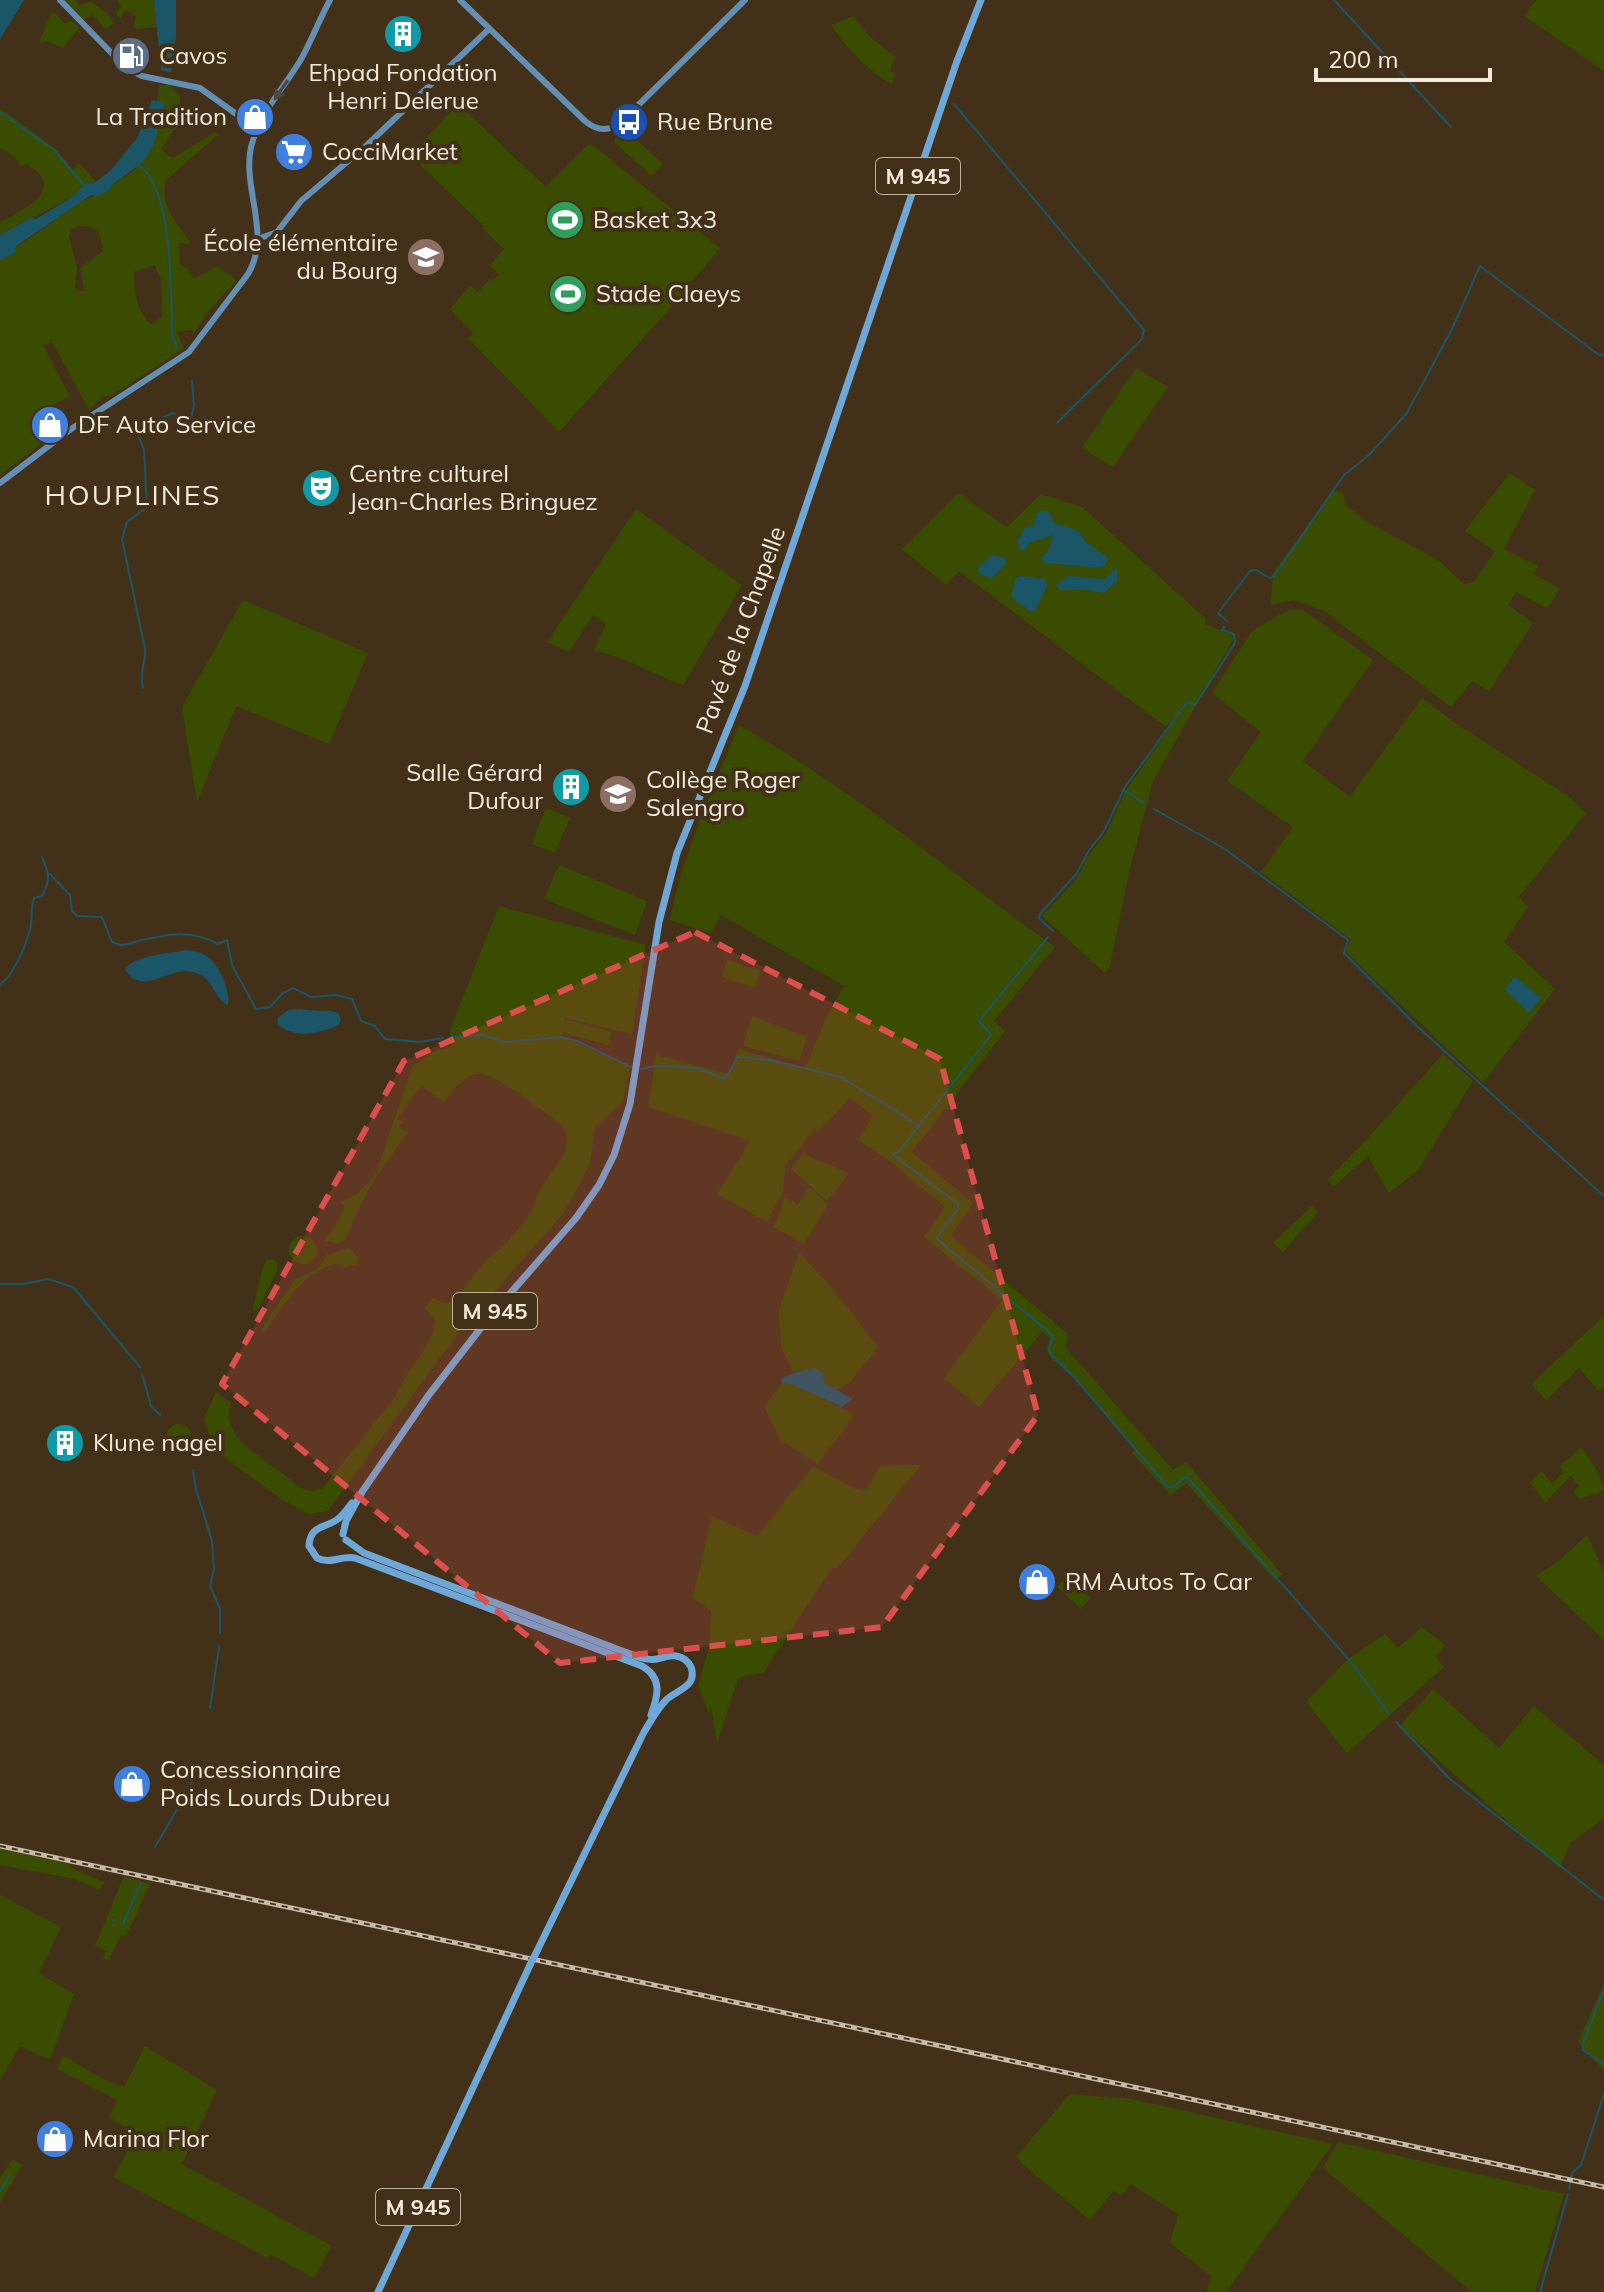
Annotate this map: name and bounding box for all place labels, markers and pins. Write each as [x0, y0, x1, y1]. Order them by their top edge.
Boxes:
building icon: Ehpad Fondation Henri Delerue [382, 13, 424, 55]
fuel station icon: Cavos [110, 35, 152, 77]
place label: Cavos [159, 40, 227, 70]
place label: Ehpad Fondation Henri Delerue [308, 57, 498, 115]
shop icon: La Tradition [234, 96, 276, 138]
place label: La Tradition [96, 101, 227, 131]
bus stop icon: Rue Brune [608, 101, 650, 143]
place label: Rue Brune [657, 106, 773, 136]
supermarket icon: CocciMarket [273, 131, 315, 173]
place label: CocciMarket [322, 136, 458, 166]
sports icon: Basket 3x3 [544, 199, 586, 241]
place label: Basket 3x3 [593, 204, 717, 234]
place label: École élémentaire du Bourg [203, 227, 398, 285]
school or university icon: École élémentaire du Bourg [405, 236, 447, 278]
sports icon: Stade Claeys [547, 273, 589, 315]
place label: Stade Claeys [596, 278, 741, 308]
shop icon: DF Auto Service [29, 404, 71, 446]
place label: DF Auto Service [78, 409, 256, 439]
place label: Centre culturel Jean-Charles Bringuez [349, 458, 598, 516]
theatre icon: Centre culturel Jean-Charles Bringuez [300, 467, 342, 509]
place label: Salle Gérard Dufour [406, 757, 543, 815]
place label: Collège Roger Salengro [646, 764, 800, 822]
building icon: Salle Gérard Dufour [550, 766, 592, 808]
school or university icon: Collège Roger Salengro [597, 773, 639, 815]
building icon: Klune nagel [44, 1422, 86, 1464]
place label: Klune nagel [93, 1427, 223, 1457]
shop icon: RM Autos To Car [1016, 1561, 1058, 1603]
place label: RM Autos To Car [1065, 1566, 1252, 1596]
place label: Concessionnaire Poids Lourds Dubreu [160, 1754, 390, 1812]
shop icon: Concessionnaire Poids Lourds Dubreu [111, 1763, 153, 1805]
shop icon: Marina Flor [34, 2118, 76, 2160]
place label: Marina Flor [83, 2123, 209, 2153]

